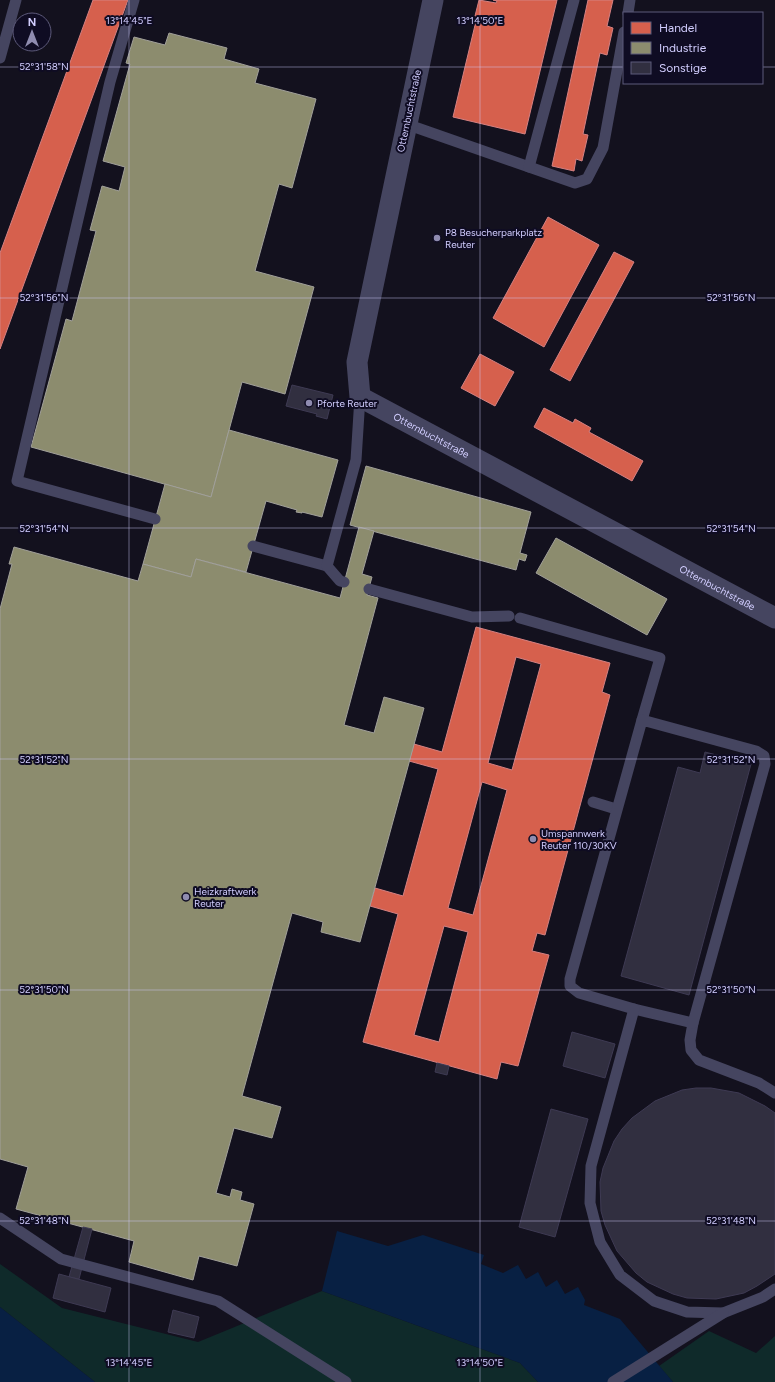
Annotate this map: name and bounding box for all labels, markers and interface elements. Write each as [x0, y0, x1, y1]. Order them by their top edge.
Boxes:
north arrow [12, 12, 52, 52]
legend [623, 12, 763, 84]
text: 13°14'45"E [106, 14, 152, 27]
text: 13°14'50"E [457, 14, 504, 27]
text: N [28, 16, 36, 29]
text: Handel [659, 21, 697, 35]
text: Industrie [659, 41, 707, 55]
text: 52°31'58"N [19, 60, 69, 73]
text: Sonstige [659, 61, 707, 75]
street label: Otternbuchtstraße [394, 68, 424, 153]
place label: P8 Besucherparkplatz Reuter [445, 226, 542, 251]
marker: P8 Besucherparkplatz Reuter [432, 233, 442, 243]
text: 52°31'56"N [20, 291, 68, 304]
text: 52°31'56"N [707, 291, 755, 304]
place label: Pforte Reuter [317, 397, 378, 410]
marker: Pforte Reuter [304, 398, 314, 408]
street label: Otternbuchtstraße [391, 410, 472, 461]
text: 52°31'54"N [19, 522, 69, 535]
text: 52°31'54"N [706, 522, 756, 535]
street label: Otternbuchtstraße [677, 562, 758, 613]
text: 52°31'52"N [20, 753, 68, 766]
text: 52°31'52"N [707, 753, 755, 766]
place label: Umspannwerk Reuter 110/30KV [541, 827, 617, 852]
marker: Umspannwerk Reuter 110/30KV [528, 834, 538, 844]
place label: Heizkraftwerk Reuter [194, 885, 257, 910]
marker: Heizkraftwerk Reuter [181, 892, 191, 902]
text: 52°31'50"N [19, 983, 69, 996]
text: 52°31'50"N [706, 983, 756, 996]
text: 52°31'48"N [19, 1214, 69, 1227]
text: 52°31'48"N [706, 1214, 756, 1227]
text: 13°14'45"E [106, 1356, 152, 1369]
text: 13°14'50"E [457, 1356, 504, 1369]

